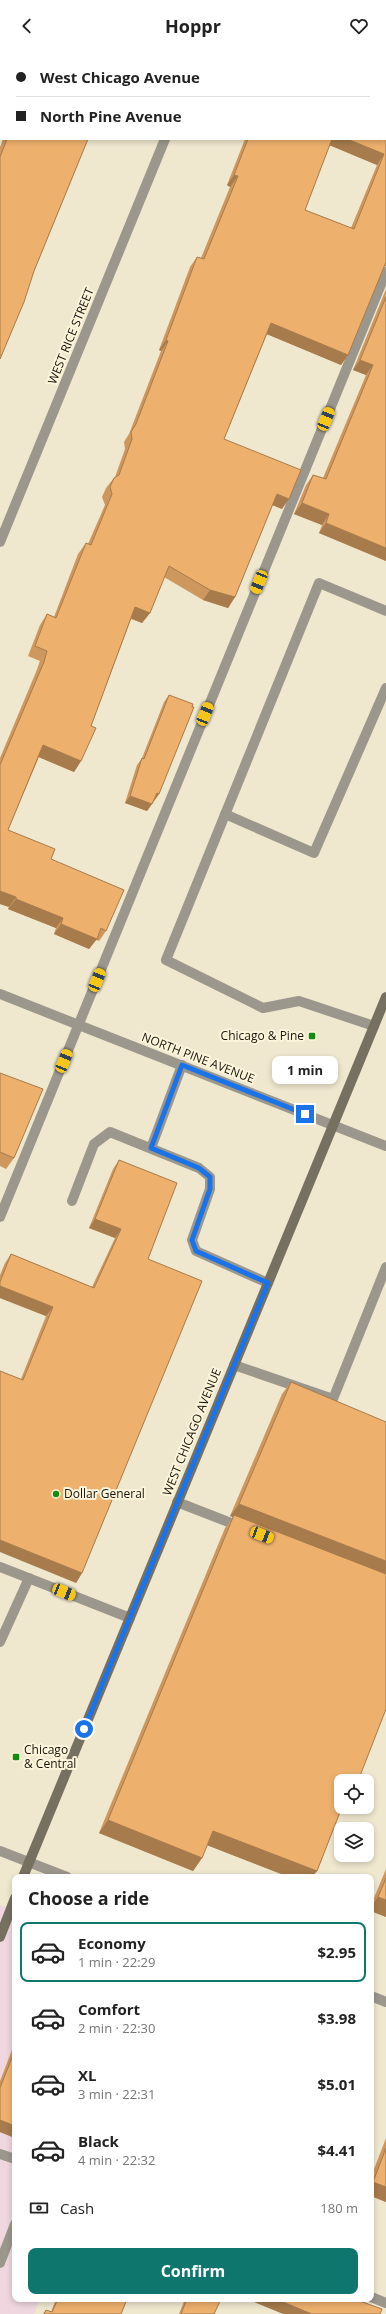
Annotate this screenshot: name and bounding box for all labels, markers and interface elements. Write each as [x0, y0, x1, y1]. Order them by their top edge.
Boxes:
text: Hoppr [165, 14, 221, 38]
icon: back [16, 15, 38, 37]
icon: heart [348, 15, 370, 37]
text: West Chicago Avenue [40, 67, 200, 87]
text: North Pine Avenue [40, 106, 182, 126]
street label: WEST RICE STREET [43, 285, 98, 387]
car [316, 406, 336, 432]
car [249, 569, 269, 595]
car [195, 701, 215, 727]
car [87, 967, 107, 993]
place label: Chicago & Pine [221, 1027, 304, 1044]
street label: NORTH PINE AVENUE [139, 1028, 257, 1087]
marker: Chicago & Pine [307, 1031, 317, 1041]
car [54, 1048, 74, 1074]
callout: 1 min [272, 1056, 338, 1084]
text: 1 min [287, 1061, 323, 1079]
route end [296, 1105, 314, 1123]
street label: WEST CHICAGO AVENUE [158, 1366, 225, 1498]
place label: Dollar General [64, 1485, 145, 1502]
marker: Dollar General [51, 1489, 61, 1499]
car [249, 1525, 275, 1545]
car [51, 1582, 77, 1602]
route start [75, 1720, 93, 1738]
place label: Chicago & Central [24, 1741, 76, 1772]
marker: Chicago & Central [11, 1752, 21, 1762]
map controls [334, 1774, 374, 1862]
button: locate [334, 1774, 374, 1814]
button: layers [334, 1822, 374, 1862]
text: Choose a ride [28, 1886, 149, 1910]
text: Economy [78, 1933, 146, 1953]
icon: car [30, 1934, 66, 1970]
text: $2.95 [317, 1942, 356, 1962]
text: 1 min · 22:29 [78, 1953, 155, 1971]
text: Comfort [78, 1999, 140, 2019]
icon: car [30, 2000, 66, 2036]
text: $3.98 [317, 2008, 356, 2028]
text: 2 min · 22:30 [78, 2019, 155, 2037]
text: XL [78, 2065, 96, 2085]
icon: car [30, 2066, 66, 2102]
text: $5.01 [317, 2074, 356, 2094]
text: 3 min · 22:31 [78, 2085, 155, 2103]
text: Black [78, 2131, 119, 2151]
icon: car [30, 2132, 66, 2168]
text: $4.41 [317, 2140, 356, 2160]
text: 4 min · 22:32 [78, 2151, 155, 2169]
icon: cash [28, 2197, 50, 2219]
text: Cash [60, 2198, 94, 2218]
text: 180 m [320, 2199, 358, 2217]
button: Confirm [28, 2248, 358, 2294]

